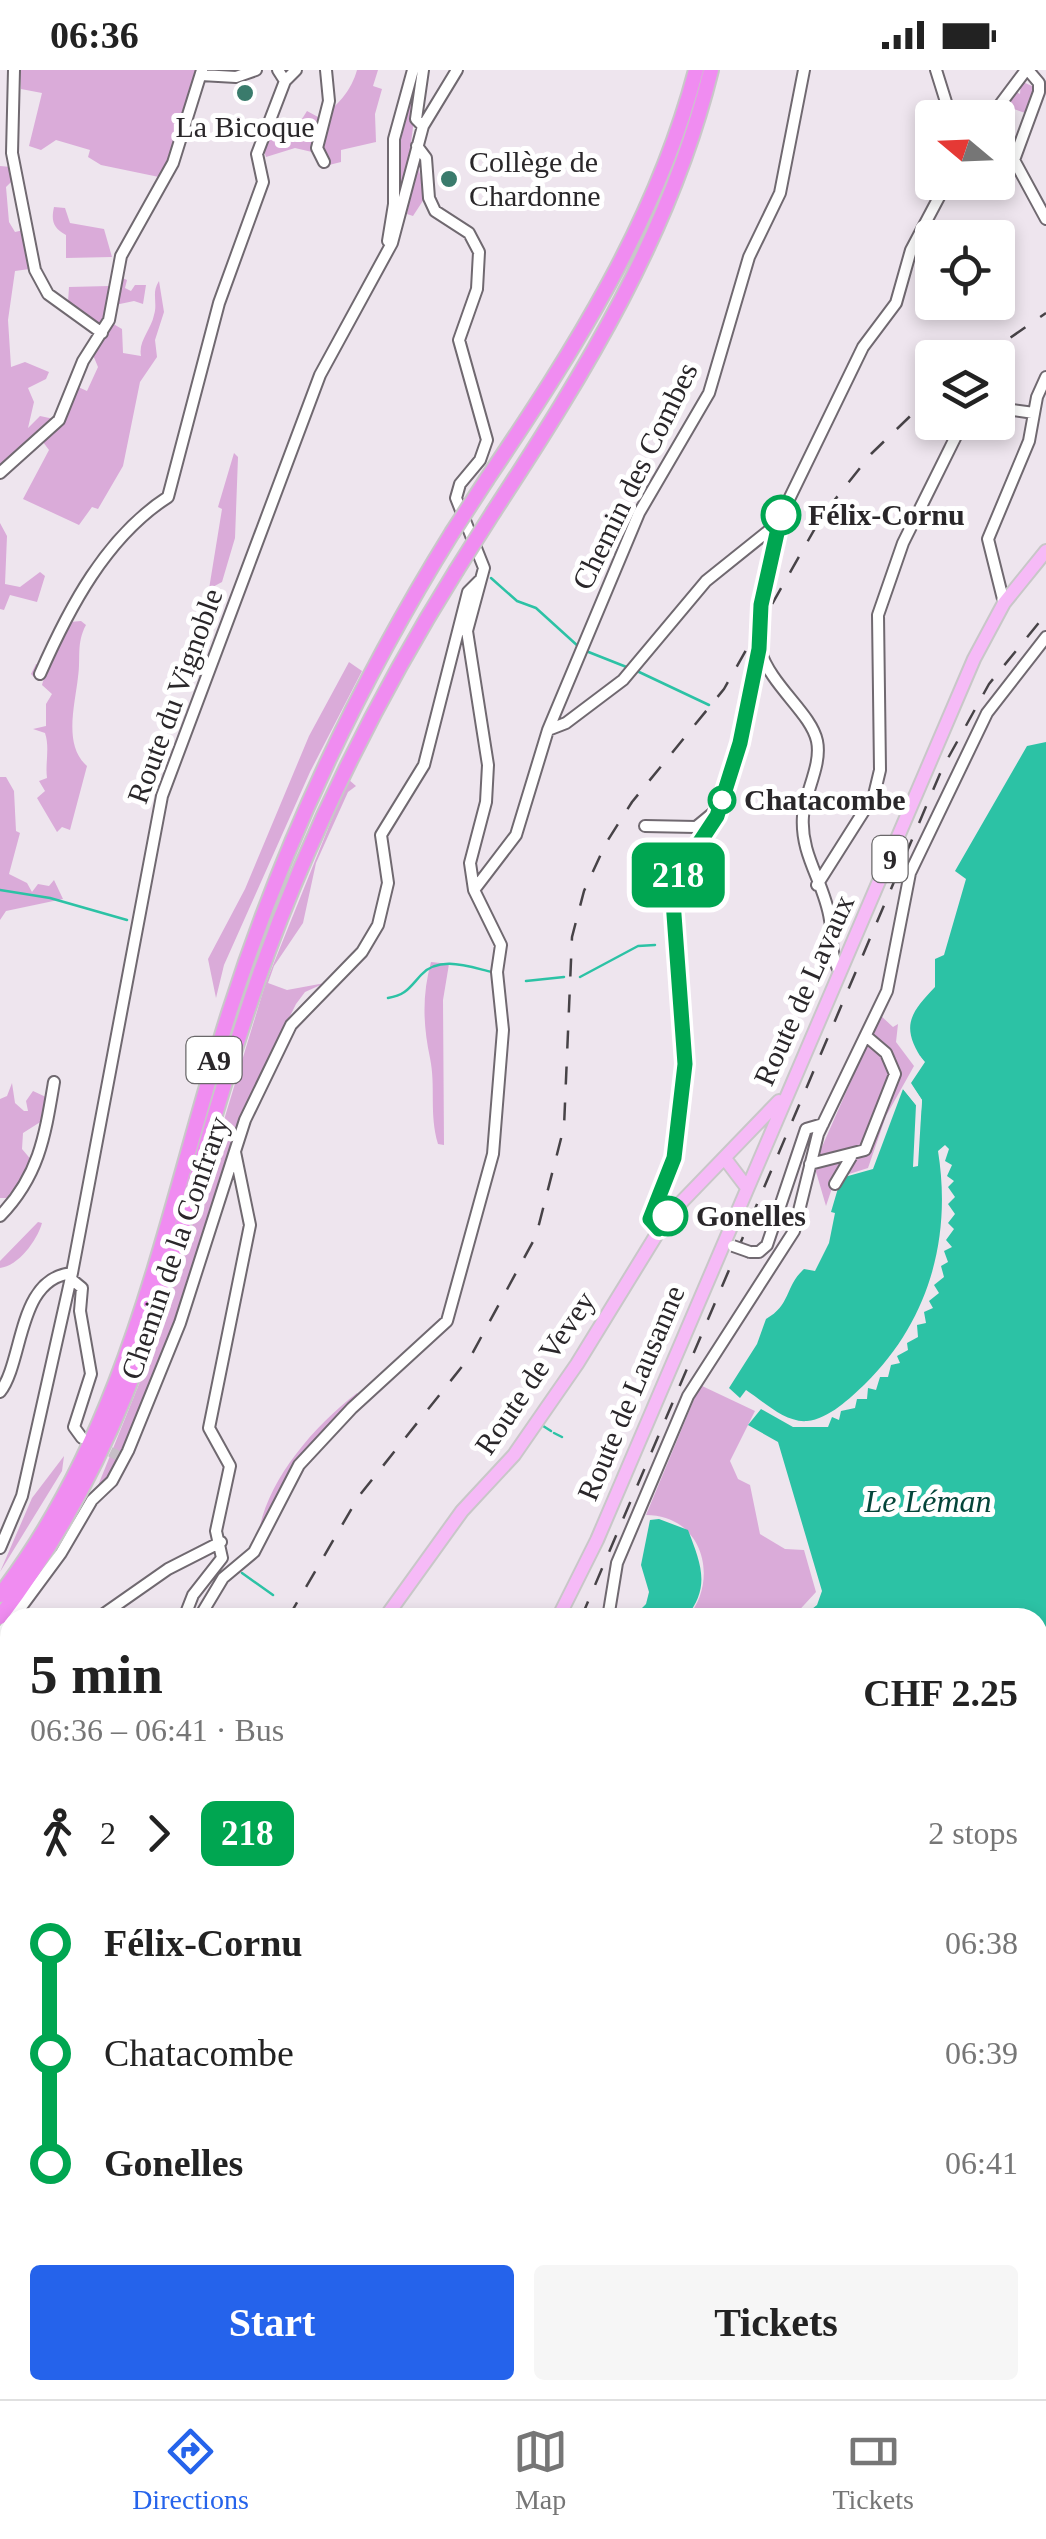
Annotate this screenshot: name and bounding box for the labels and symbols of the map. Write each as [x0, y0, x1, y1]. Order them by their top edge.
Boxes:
marker: La Bicoque [234, 82, 256, 104]
north arrow [915, 100, 1015, 200]
place label: La Bicoque [175, 110, 315, 143]
place label: Collège de Chardonne [469, 145, 601, 212]
marker: Collège de Chardonne [438, 168, 460, 190]
street label: Chemin des Combes [565, 357, 704, 595]
marker: Félix-Cornu [762, 496, 800, 534]
place label: Félix-Cornu [808, 498, 965, 531]
street label: Route du Vignoble [120, 584, 229, 808]
place label: Chatacombe [744, 783, 906, 816]
marker: Chatacombe [709, 787, 735, 813]
road number: 9 [872, 836, 908, 882]
line badge: 218 [620, 842, 736, 908]
street label: Route de Lavaux [747, 889, 860, 1090]
road number: A9 [186, 1037, 242, 1083]
street label: Chemin de la Confrary [114, 1112, 235, 1384]
marker: Gonelles [649, 1197, 687, 1235]
place label: Gonelles [696, 1199, 806, 1232]
street label: Route de Lausanne [570, 1281, 691, 1505]
street label: Route de Vevey [468, 1285, 601, 1460]
water label: Le Léman [863, 1483, 992, 1519]

